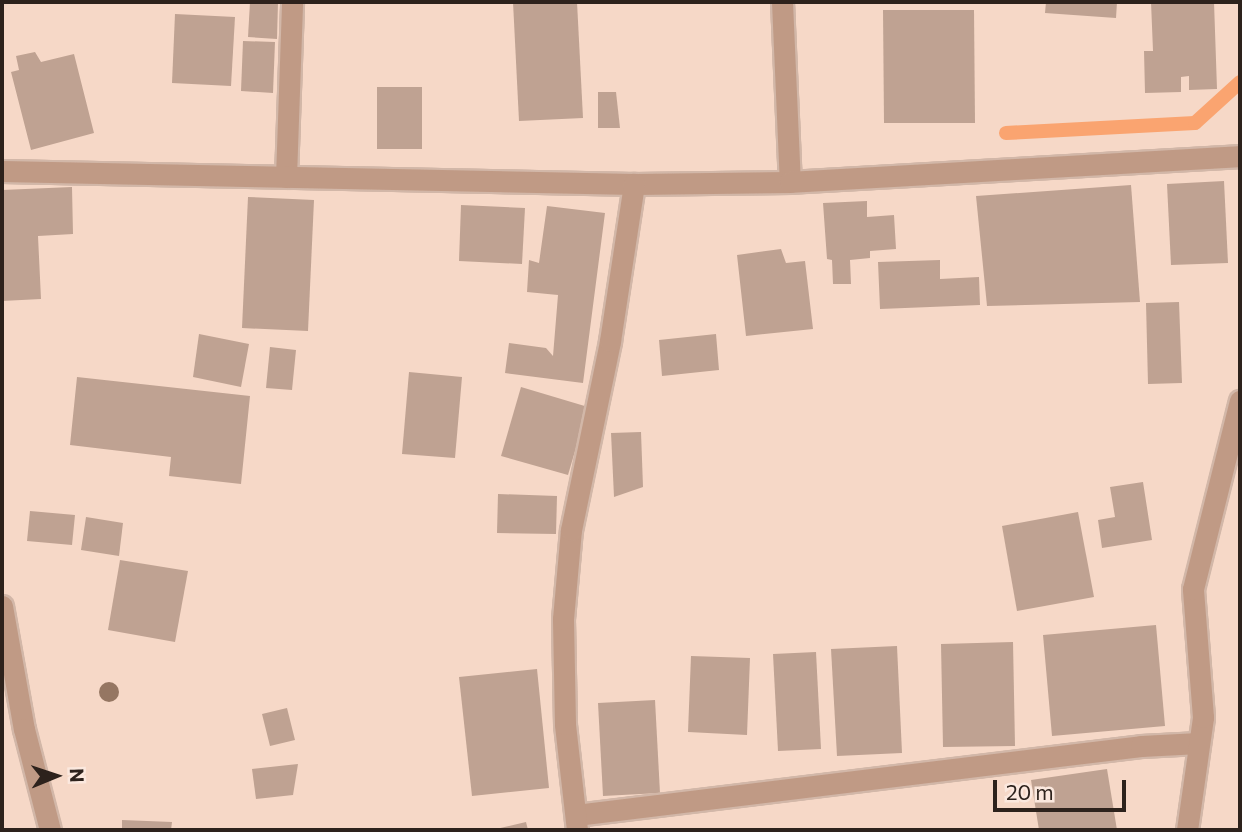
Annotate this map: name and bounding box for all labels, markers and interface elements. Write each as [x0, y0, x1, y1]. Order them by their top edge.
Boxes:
north arrow [21, 741, 91, 811]
scale bar [997, 766, 1130, 810]
text: N [66, 768, 89, 783]
text: 20 m [1006, 779, 1054, 804]

